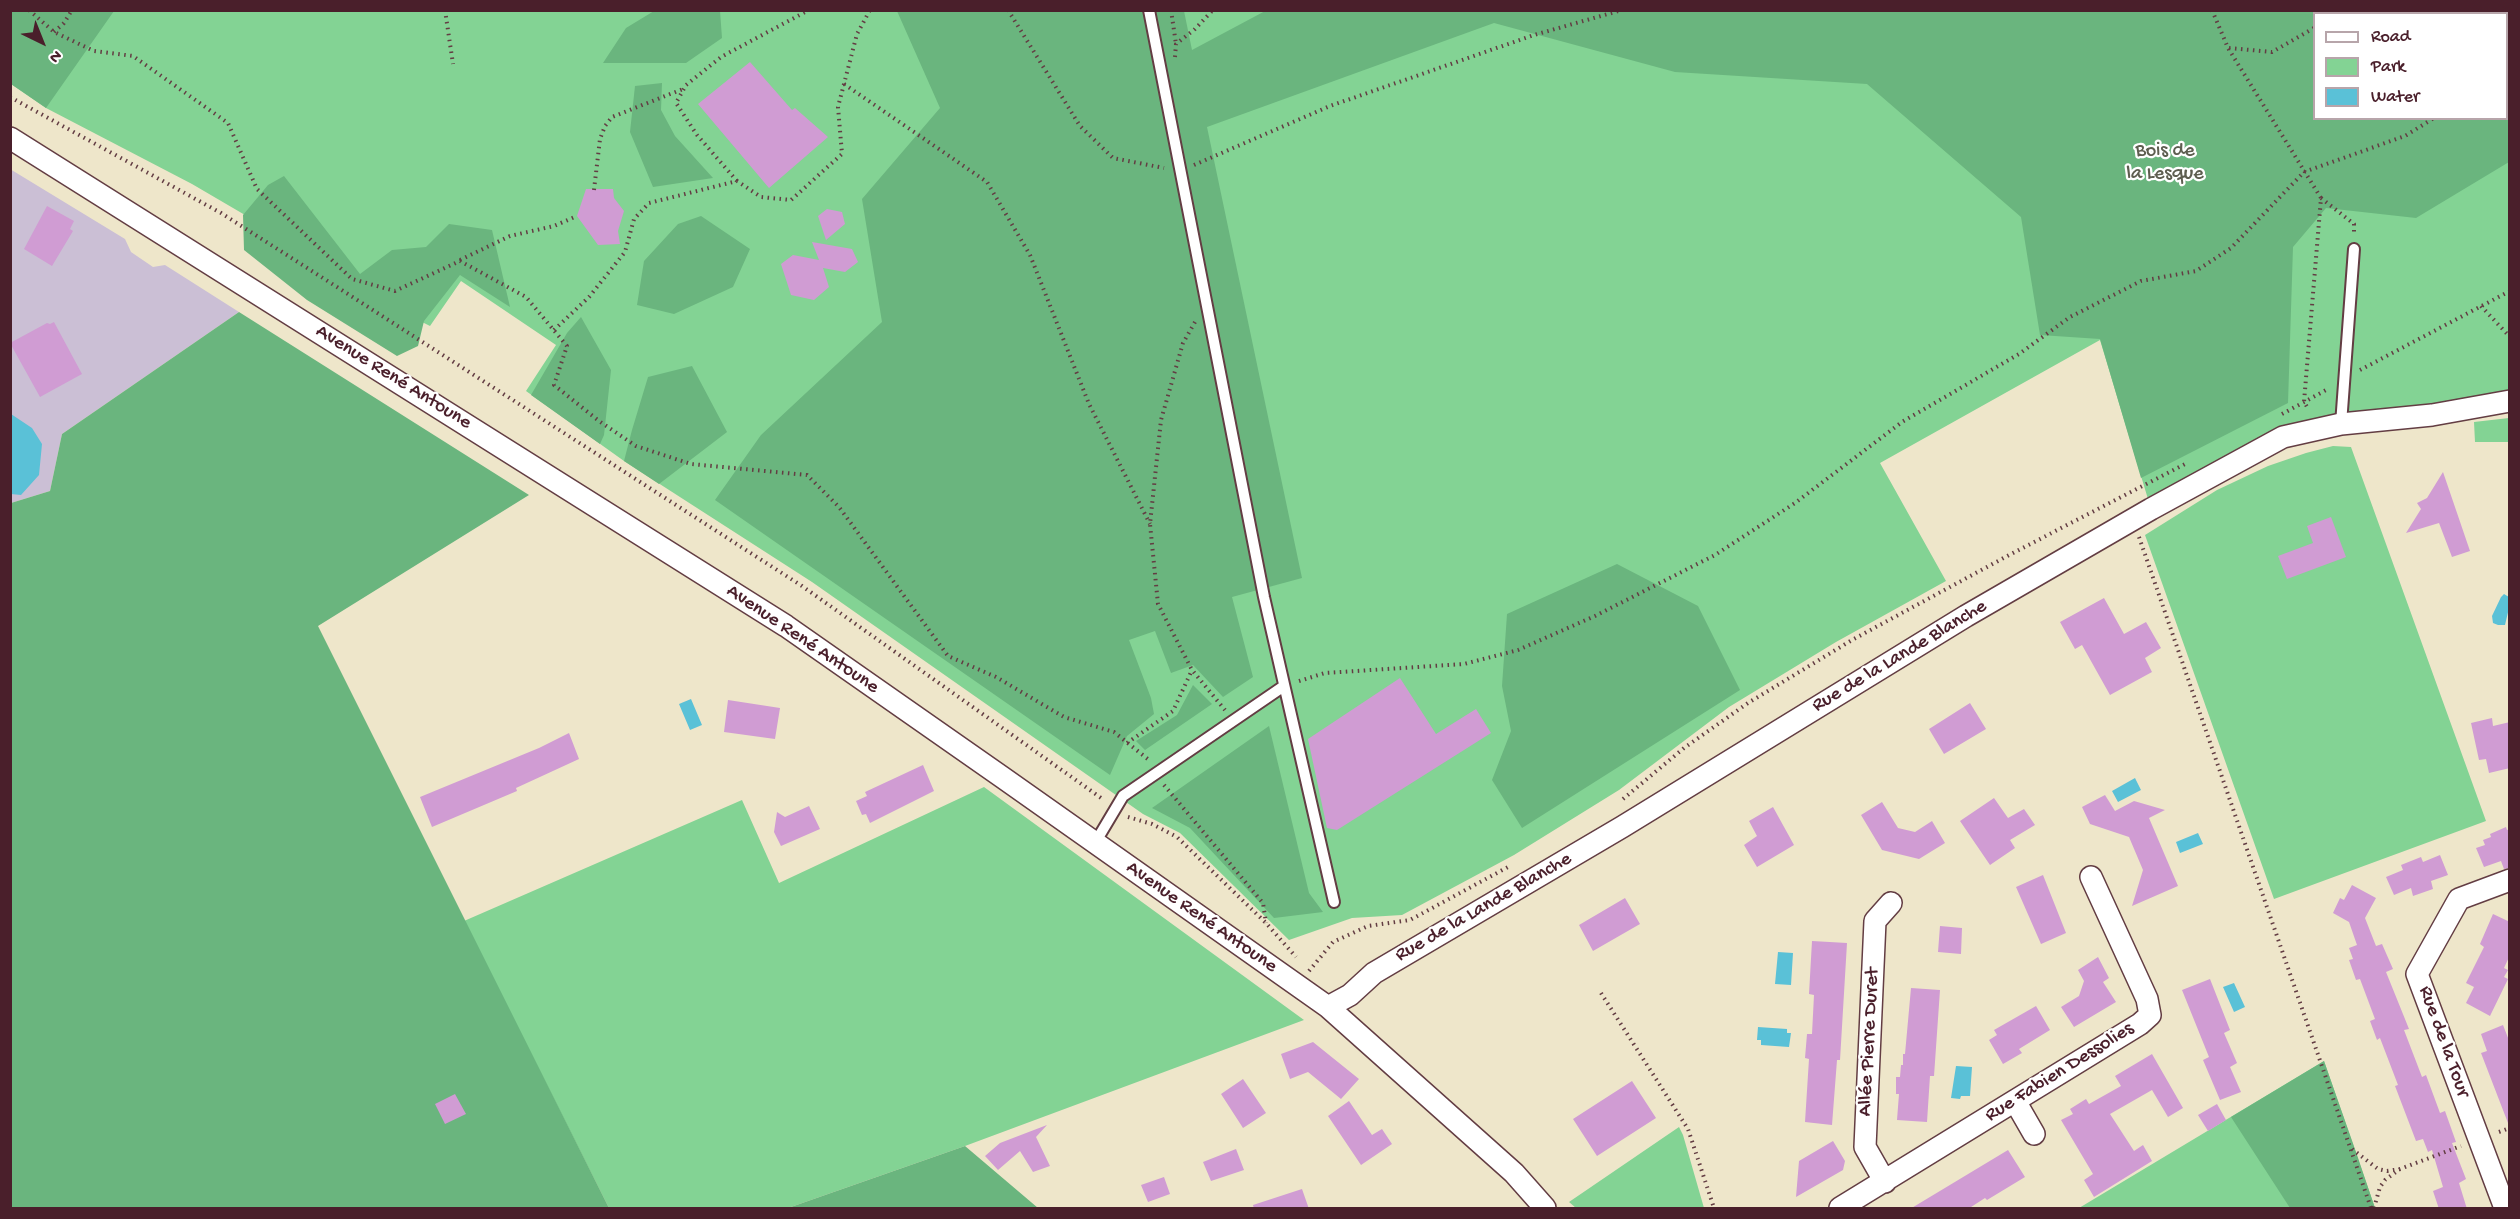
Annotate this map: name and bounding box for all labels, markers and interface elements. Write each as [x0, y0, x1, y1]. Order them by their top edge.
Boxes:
north arrow [12, 12, 72, 72]
legend [2313, 12, 2508, 120]
text: Road [2371, 27, 2410, 48]
text: N [44, 45, 65, 66]
text: Park [2371, 57, 2405, 78]
text: Water [2371, 87, 2419, 108]
park label: Bois de la Lesque [2127, 140, 2203, 187]
street label: Avenue René Antoune [311, 320, 475, 436]
street label: Avenue René Antoune [721, 580, 883, 700]
street label: Rue de la Lande Blanche [1808, 595, 1992, 719]
street label: Rue de la Lande Blanche [1392, 848, 1576, 968]
street label: Avenue René Antoune [1121, 857, 1281, 979]
street label: Allée Pierre Duret [1854, 967, 1886, 1117]
street label: Rue de la Tour [2412, 983, 2474, 1101]
street label: Rue Fabien Dessolies [1981, 1018, 2139, 1128]

